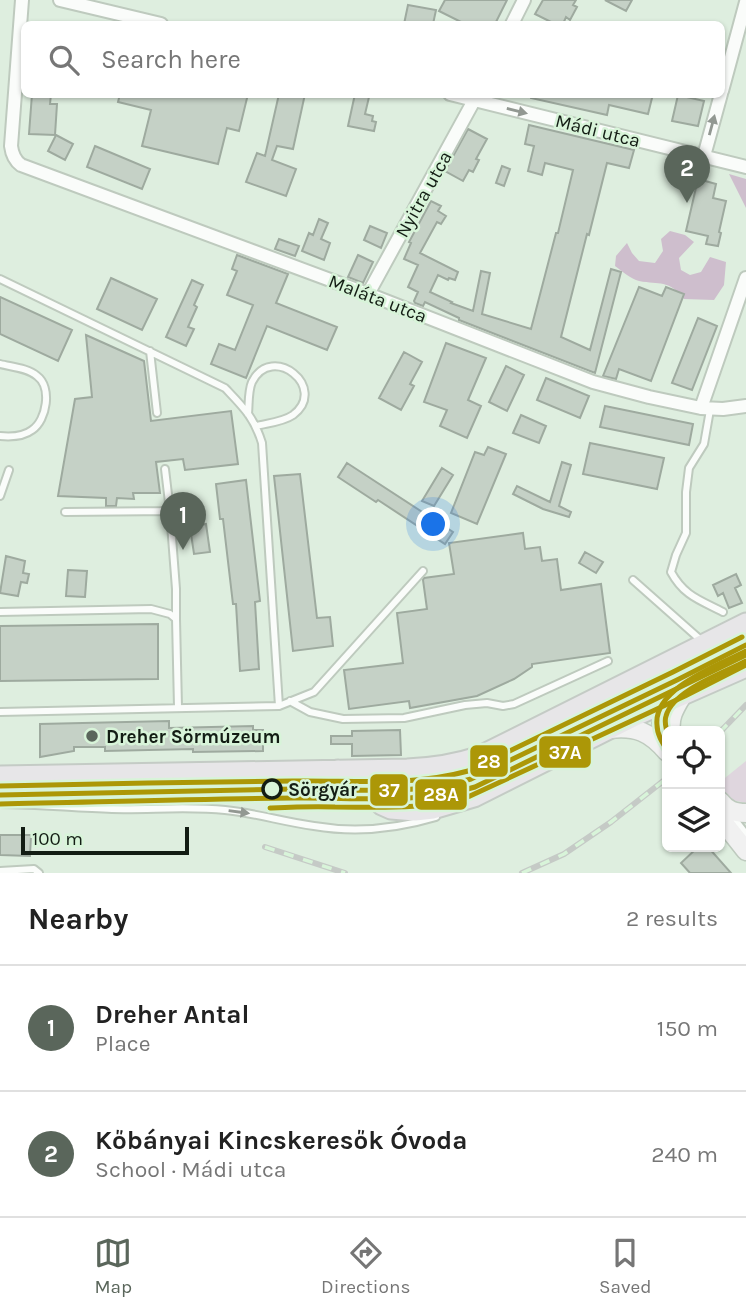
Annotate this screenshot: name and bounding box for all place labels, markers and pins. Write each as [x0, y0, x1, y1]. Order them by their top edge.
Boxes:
pin: 2 [664, 145, 710, 203]
pin: 1 [160, 492, 206, 550]
place label: Dreher Sörmúzeum [106, 726, 280, 748]
marker: Dreher Sörmúzeum [84, 728, 100, 744]
marker: Sörgyár [262, 779, 282, 799]
place label: Sörgyár [288, 779, 358, 801]

